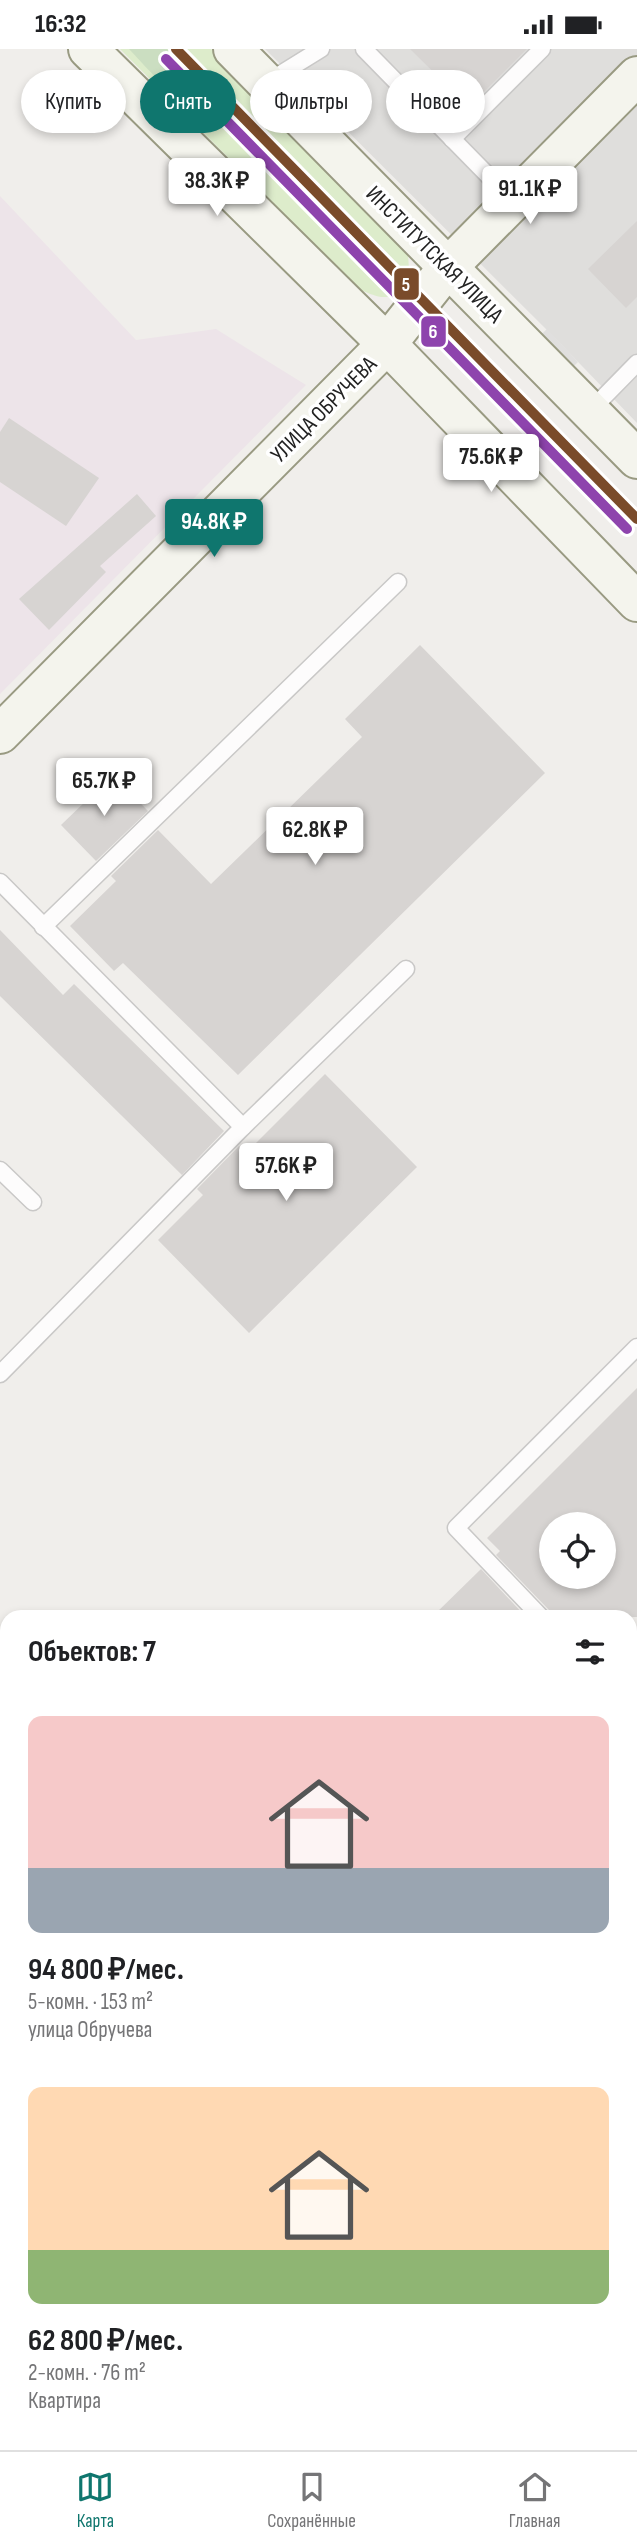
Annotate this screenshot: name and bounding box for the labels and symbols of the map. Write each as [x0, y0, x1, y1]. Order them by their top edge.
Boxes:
pin: 38.3K ₽ [152, 159, 282, 218]
pin: 91.1K ₽ [465, 167, 595, 226]
street label: ИНСТИТУТСКАЯ УЛИЦА [360, 180, 509, 329]
line badge: 5 [393, 267, 420, 301]
text: 5 [402, 274, 410, 297]
line badge: 6 [420, 315, 447, 348]
text: 6 [429, 321, 438, 344]
street label: УЛИЦА ОБРУЧЕВА [265, 351, 383, 469]
pin: 75.6K ₽ [426, 435, 556, 494]
pin: 94.8K ₽ [149, 499, 279, 559]
pin: 65.7K ₽ [39, 759, 169, 818]
pin: 62.8K ₽ [250, 807, 380, 867]
pin: 57.6K ₽ [221, 1143, 351, 1203]

